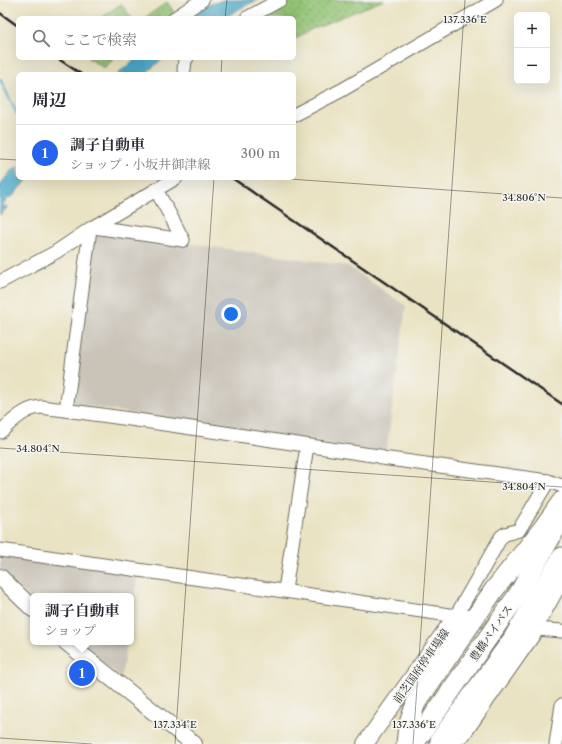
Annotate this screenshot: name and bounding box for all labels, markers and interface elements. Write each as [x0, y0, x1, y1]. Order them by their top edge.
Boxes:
map controls [514, 12, 550, 84]
button: + [514, 12, 550, 48]
text: 137.336°E [443, 13, 487, 26]
search box [16, 16, 296, 60]
icon: search [30, 27, 52, 49]
text: ここで検索 [62, 30, 137, 49]
button: − [514, 48, 550, 84]
text: 周辺 [32, 90, 66, 110]
text: 調子自動車 [70, 135, 145, 154]
text: 1 [42, 145, 48, 161]
text: 300 m [241, 145, 280, 161]
text: ショップ · 小坂井御津線 [70, 156, 210, 172]
text: 34.806°N [502, 191, 546, 204]
your location [221, 304, 241, 324]
text: 34.804°N [16, 442, 60, 455]
text: 34.804°N [502, 480, 546, 493]
popup [30, 593, 134, 645]
text: 調子自動車 [44, 601, 120, 620]
street label: 豊橋バイパス [466, 602, 516, 664]
text: ショップ [44, 622, 96, 638]
street label: 前芝国府停車場線 [390, 626, 452, 706]
pin: 1 [69, 658, 95, 688]
text: 137.334°E [153, 718, 197, 731]
text: 137.336°E [392, 718, 436, 731]

